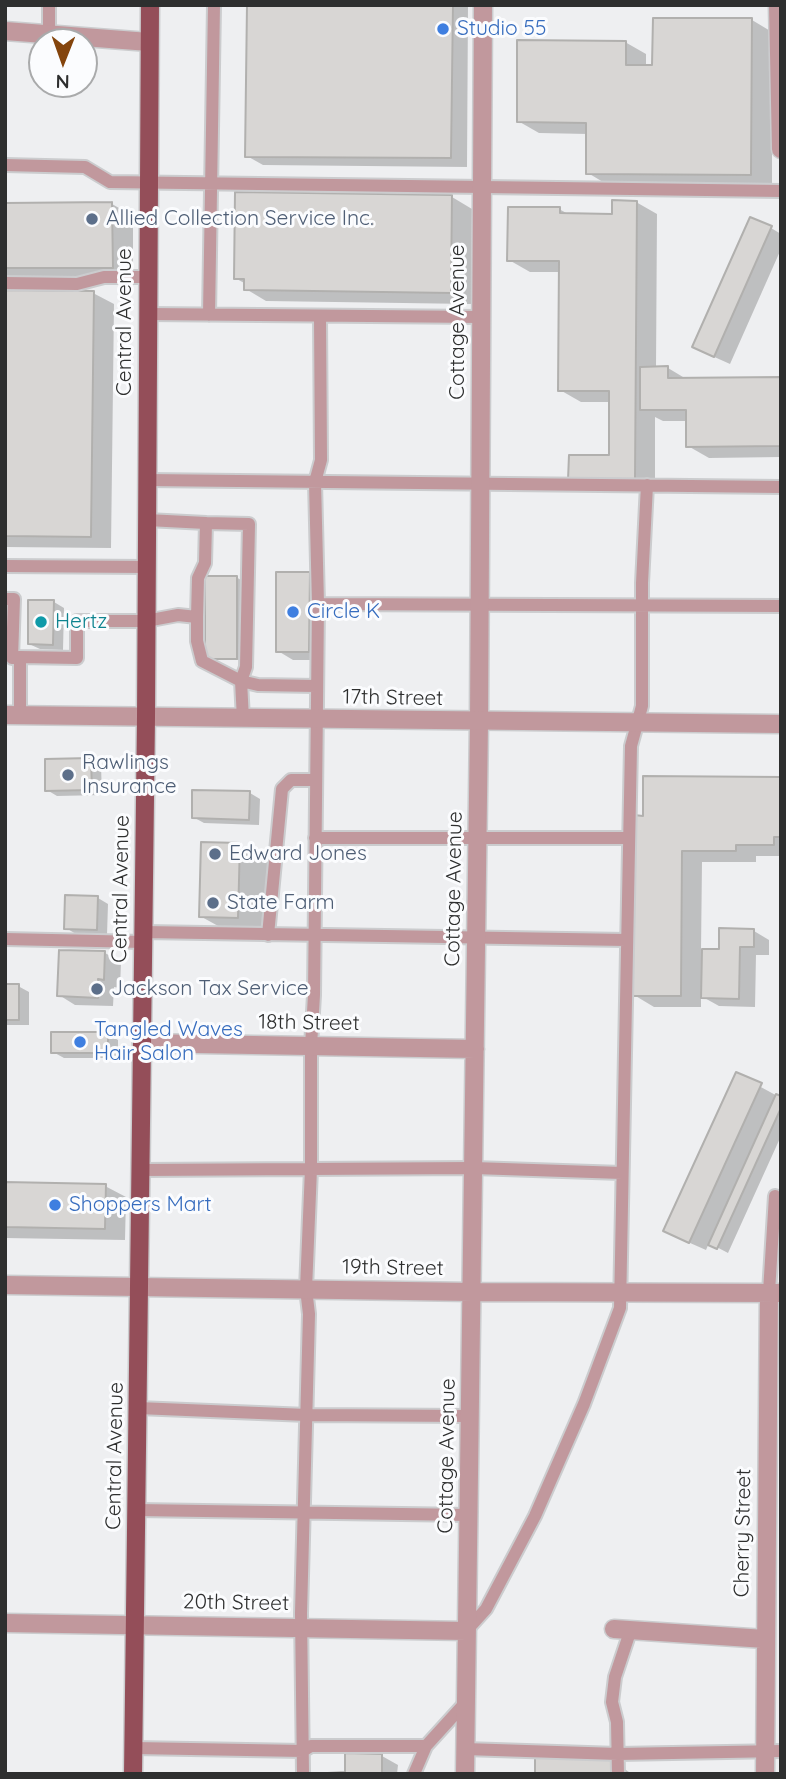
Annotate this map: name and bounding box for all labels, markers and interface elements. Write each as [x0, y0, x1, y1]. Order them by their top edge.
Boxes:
place label: Studio 55 [457, 16, 546, 42]
marker: Studio 55 [435, 21, 451, 37]
north arrow [28, 28, 98, 98]
text: N [55, 70, 70, 94]
place label: Allied Collection Service Inc. [106, 206, 374, 232]
marker: Allied Collection Service Inc. [84, 211, 100, 227]
street label: Cottage Avenue [445, 244, 471, 400]
street label: Central Avenue [112, 248, 138, 396]
place label: Circle K [307, 599, 380, 625]
marker: Circle K [285, 604, 301, 620]
place label: Hertz [55, 609, 107, 635]
marker: Hertz [33, 614, 49, 630]
street label: 17th Street [342, 685, 444, 711]
place label: Rawlings Insurance [82, 750, 177, 800]
marker: Rawlings Insurance [60, 767, 76, 783]
street label: Cottage Avenue [440, 811, 468, 967]
street label: Central Avenue [107, 815, 135, 963]
place label: Edward Jones [229, 841, 367, 867]
marker: Edward Jones [207, 846, 223, 862]
place label: State Farm [227, 890, 335, 916]
marker: State Farm [205, 895, 221, 911]
place label: Jackson Tax Service [111, 976, 309, 1002]
marker: Jackson Tax Service [89, 981, 105, 997]
street label: 18th Street [258, 1010, 360, 1036]
place label: Tangled Waves Hair Salon [94, 1017, 243, 1067]
marker: Tangled Waves Hair Salon [72, 1034, 88, 1050]
place label: Shoppers Mart [69, 1192, 212, 1218]
marker: Shoppers Mart [47, 1197, 63, 1213]
street label: 19th Street [342, 1255, 444, 1281]
street label: Cottage Avenue [433, 1378, 461, 1534]
street label: Central Avenue [101, 1382, 129, 1530]
street label: Cherry Street [729, 1468, 757, 1598]
street label: 20th Street [183, 1589, 289, 1617]

